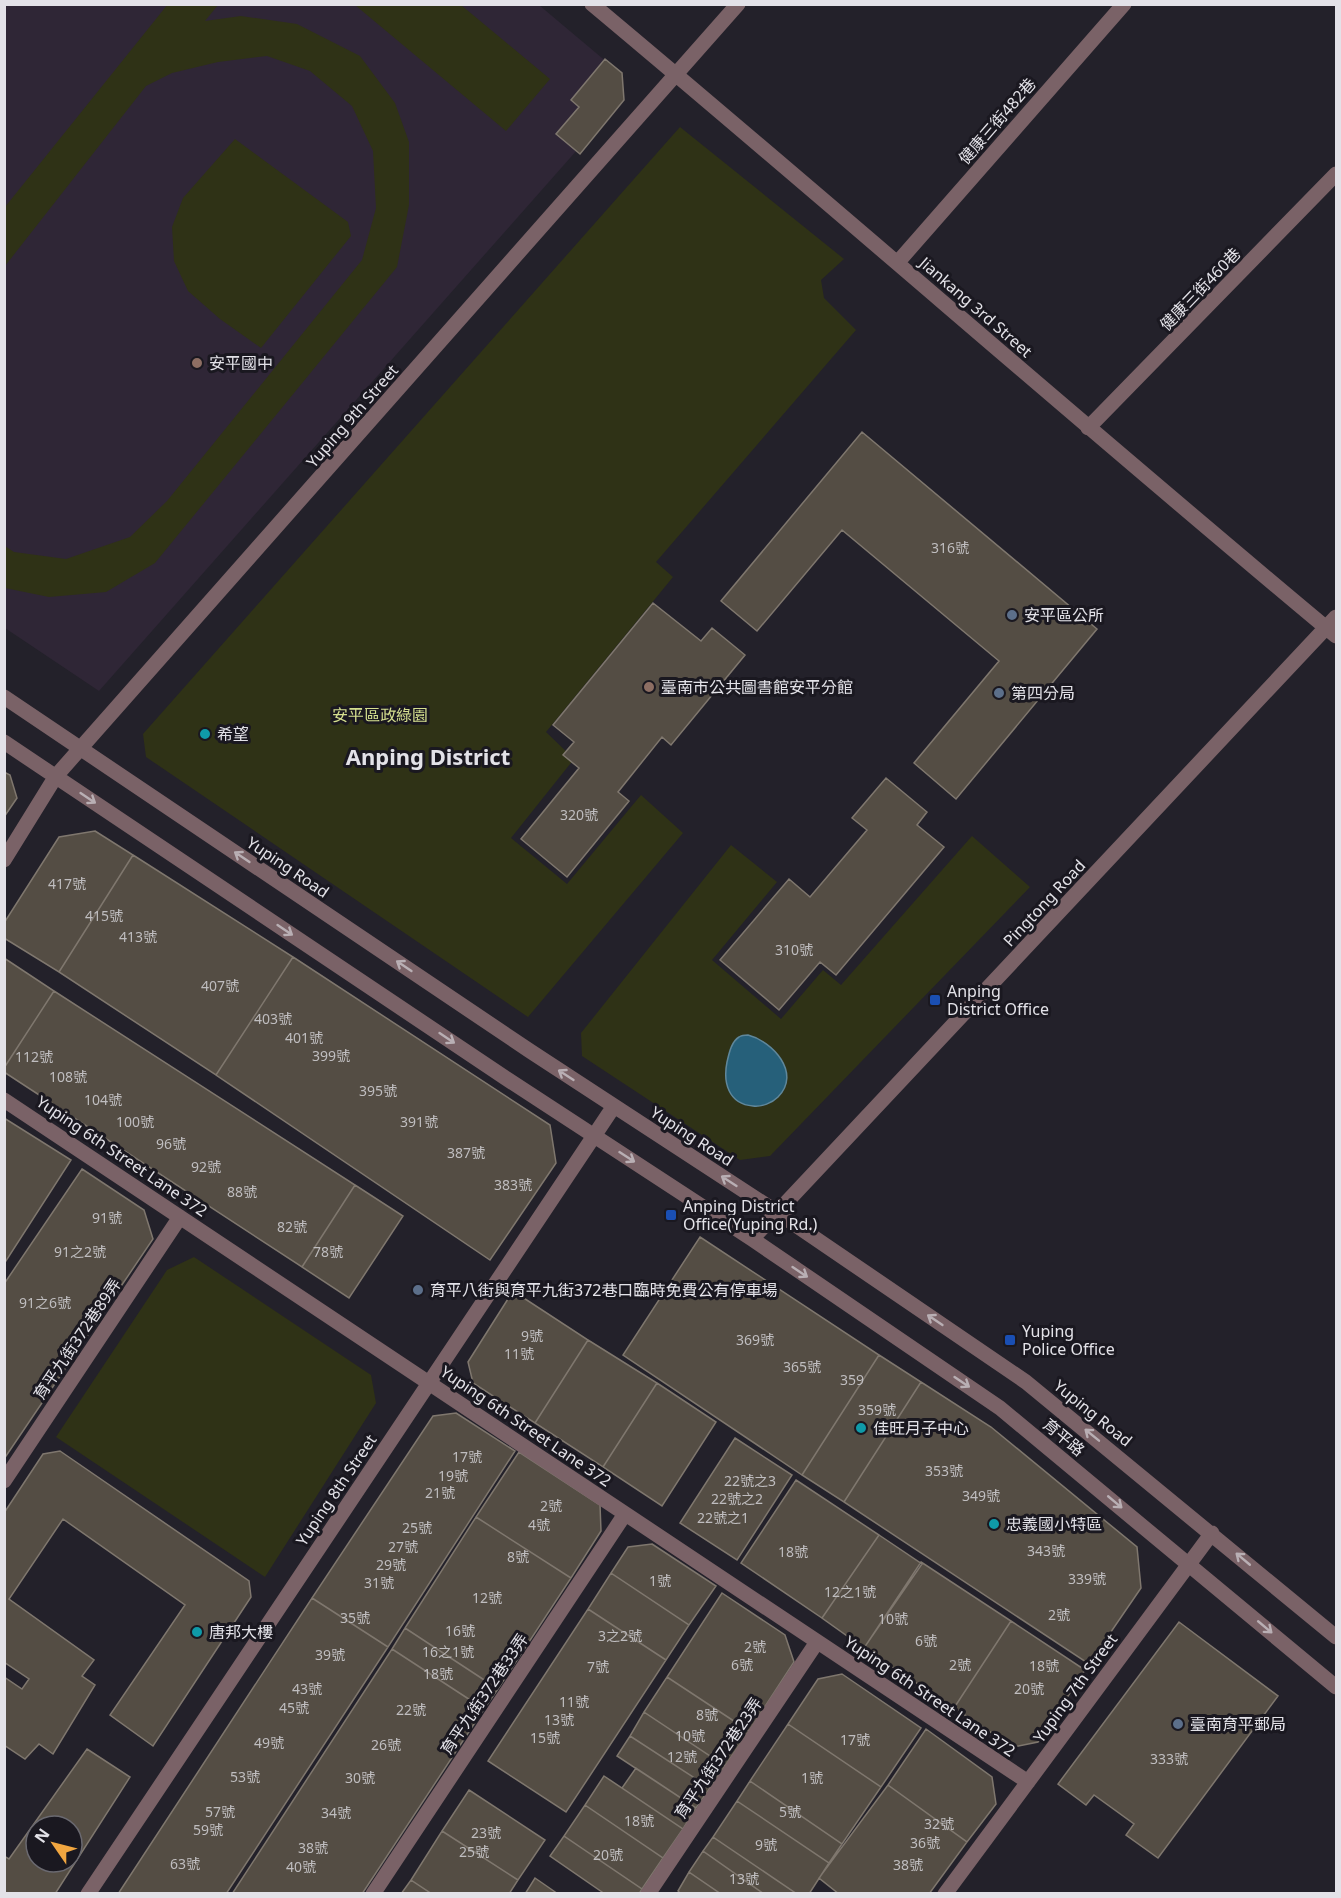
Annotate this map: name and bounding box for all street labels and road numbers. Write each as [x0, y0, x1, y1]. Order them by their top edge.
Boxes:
street label: 健康三街482巷 [953, 73, 1041, 169]
street label: 健康三街460巷 [1155, 243, 1245, 335]
street label: Jiankang 3rd Street [913, 251, 1037, 362]
street label: Yuping 9th Street [301, 360, 403, 472]
street label: Yuping Road [243, 831, 333, 903]
street label: Pingtong Road [998, 855, 1090, 951]
street label: Yuping 6th Street Lane 372 [32, 1090, 212, 1222]
street label: Yuping Road [646, 1101, 738, 1171]
street label: 育平九街372巷89弄 [28, 1274, 126, 1404]
street label: Yuping 6th Street Lane 372 [436, 1360, 616, 1492]
street label: Yuping Road [1049, 1375, 1137, 1451]
street label: 育平路 [1039, 1413, 1089, 1461]
street label: Yuping 8th Street [291, 1430, 382, 1550]
street label: 育平九街372巷33弄 [435, 1629, 533, 1759]
street label: Yuping 7th Street [1028, 1629, 1122, 1747]
street label: Yuping 6th Street Lane 372 [840, 1630, 1020, 1762]
street label: 育平九街372巷23弄 [669, 1693, 767, 1823]

